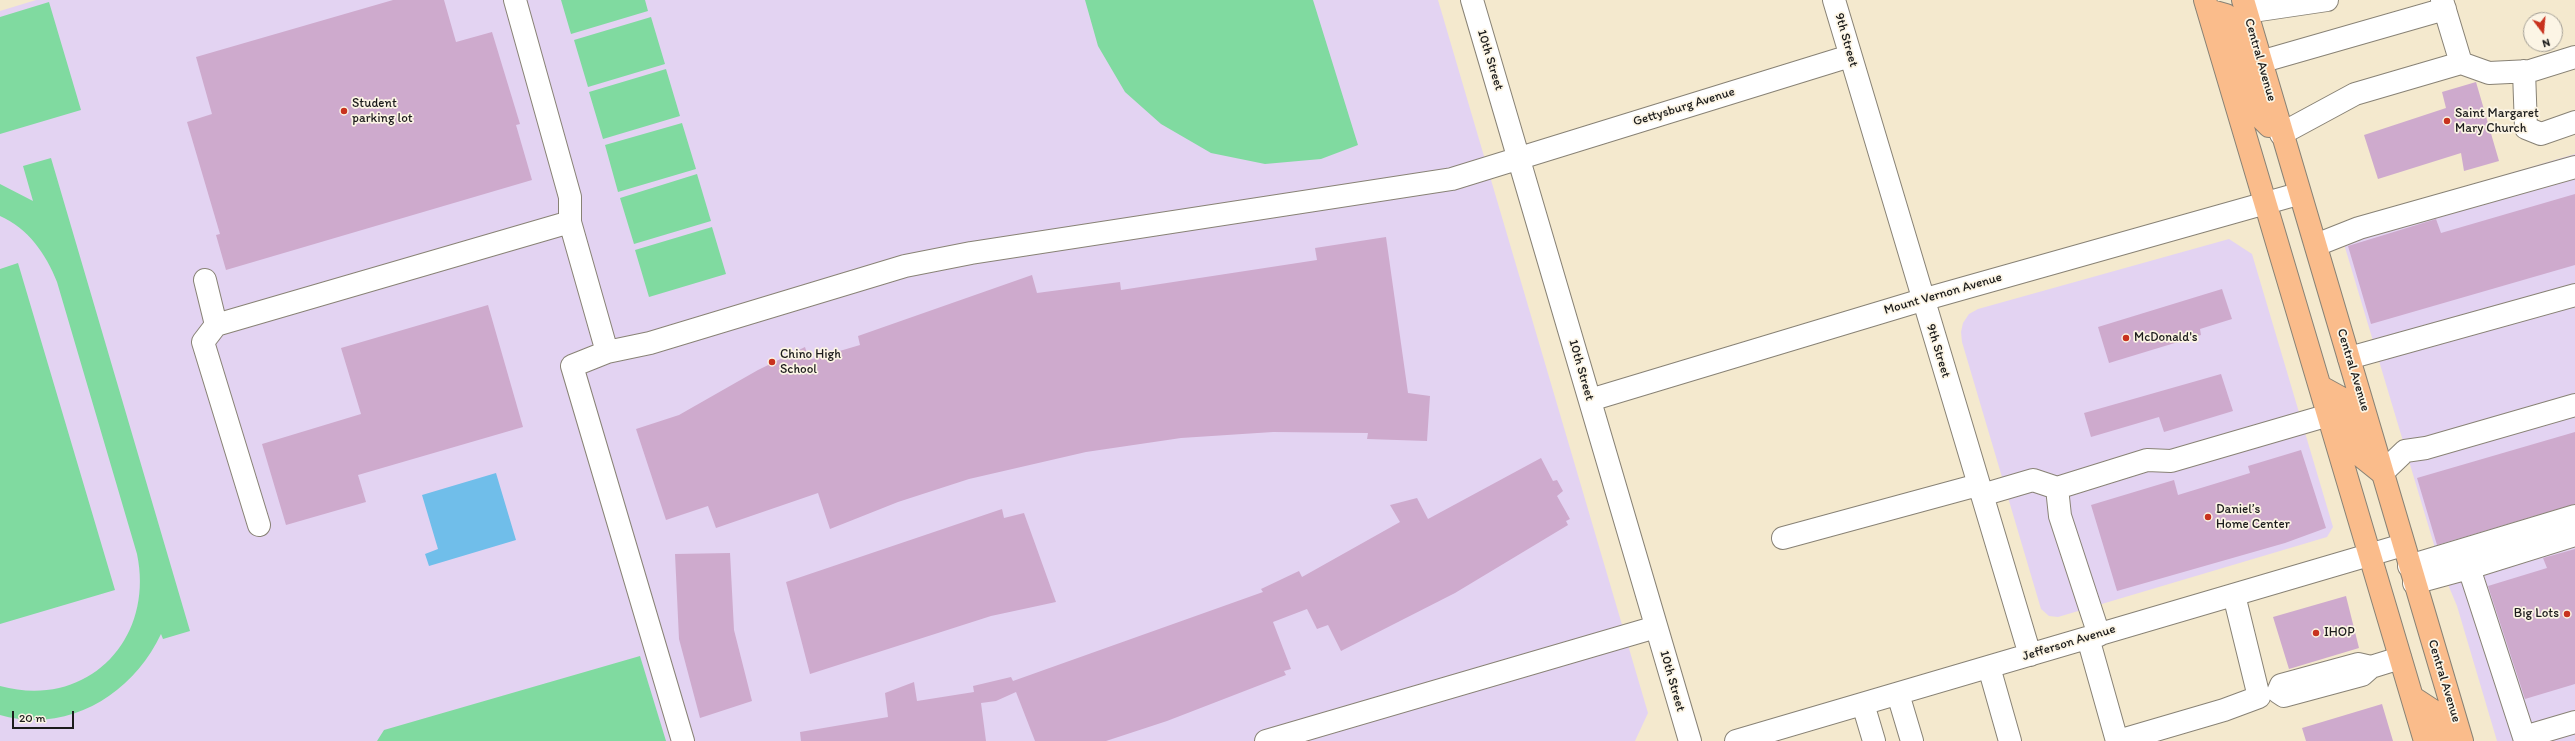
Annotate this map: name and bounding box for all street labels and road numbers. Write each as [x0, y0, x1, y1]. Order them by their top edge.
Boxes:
street label: 9th Street [1831, 11, 1861, 69]
street label: Central Avenue [2241, 17, 2279, 103]
street label: 10th Street [1473, 28, 1507, 92]
street label: Gettysburg Avenue [1631, 84, 1737, 130]
street label: Mount Vernon Avenue [1882, 270, 2004, 318]
street label: 9th Street [1922, 322, 1954, 380]
street label: Central Avenue [2333, 327, 2373, 413]
street label: 10th Street [1565, 338, 1597, 402]
street label: Jefferson Avenue [2020, 621, 2118, 665]
street label: Central Avenue [2424, 638, 2464, 724]
street label: 10th Street [1656, 649, 1688, 713]

